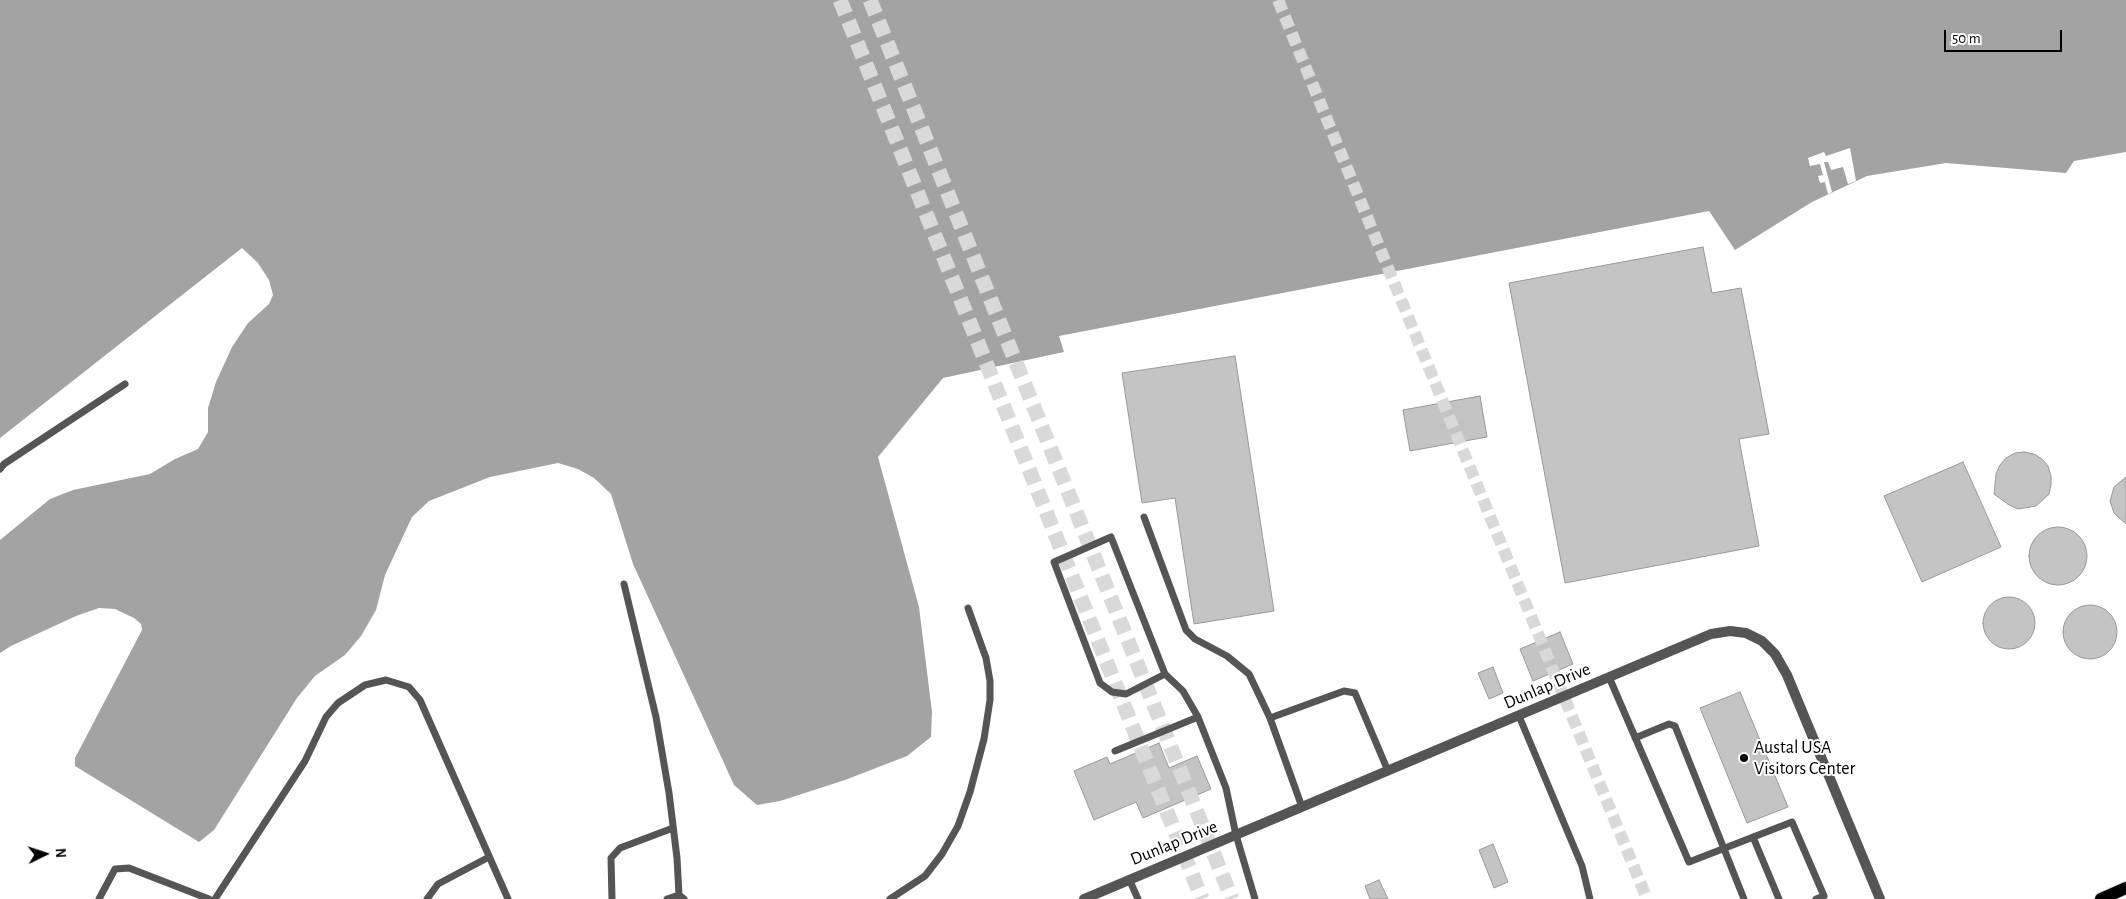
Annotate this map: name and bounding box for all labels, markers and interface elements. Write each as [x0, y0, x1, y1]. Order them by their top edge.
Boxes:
scale bar [1946, 20, 2064, 52]
text: 50 m [1952, 31, 1981, 46]
street label: Dunlap Drive [1500, 658, 1594, 714]
place label: Austal USA Visitors Center [1754, 737, 1855, 780]
marker: Austal USA Visitors Center [1738, 752, 1750, 764]
street label: Dunlap Drive [1127, 816, 1221, 870]
north arrow [20, 829, 70, 879]
text: N [53, 848, 67, 858]

